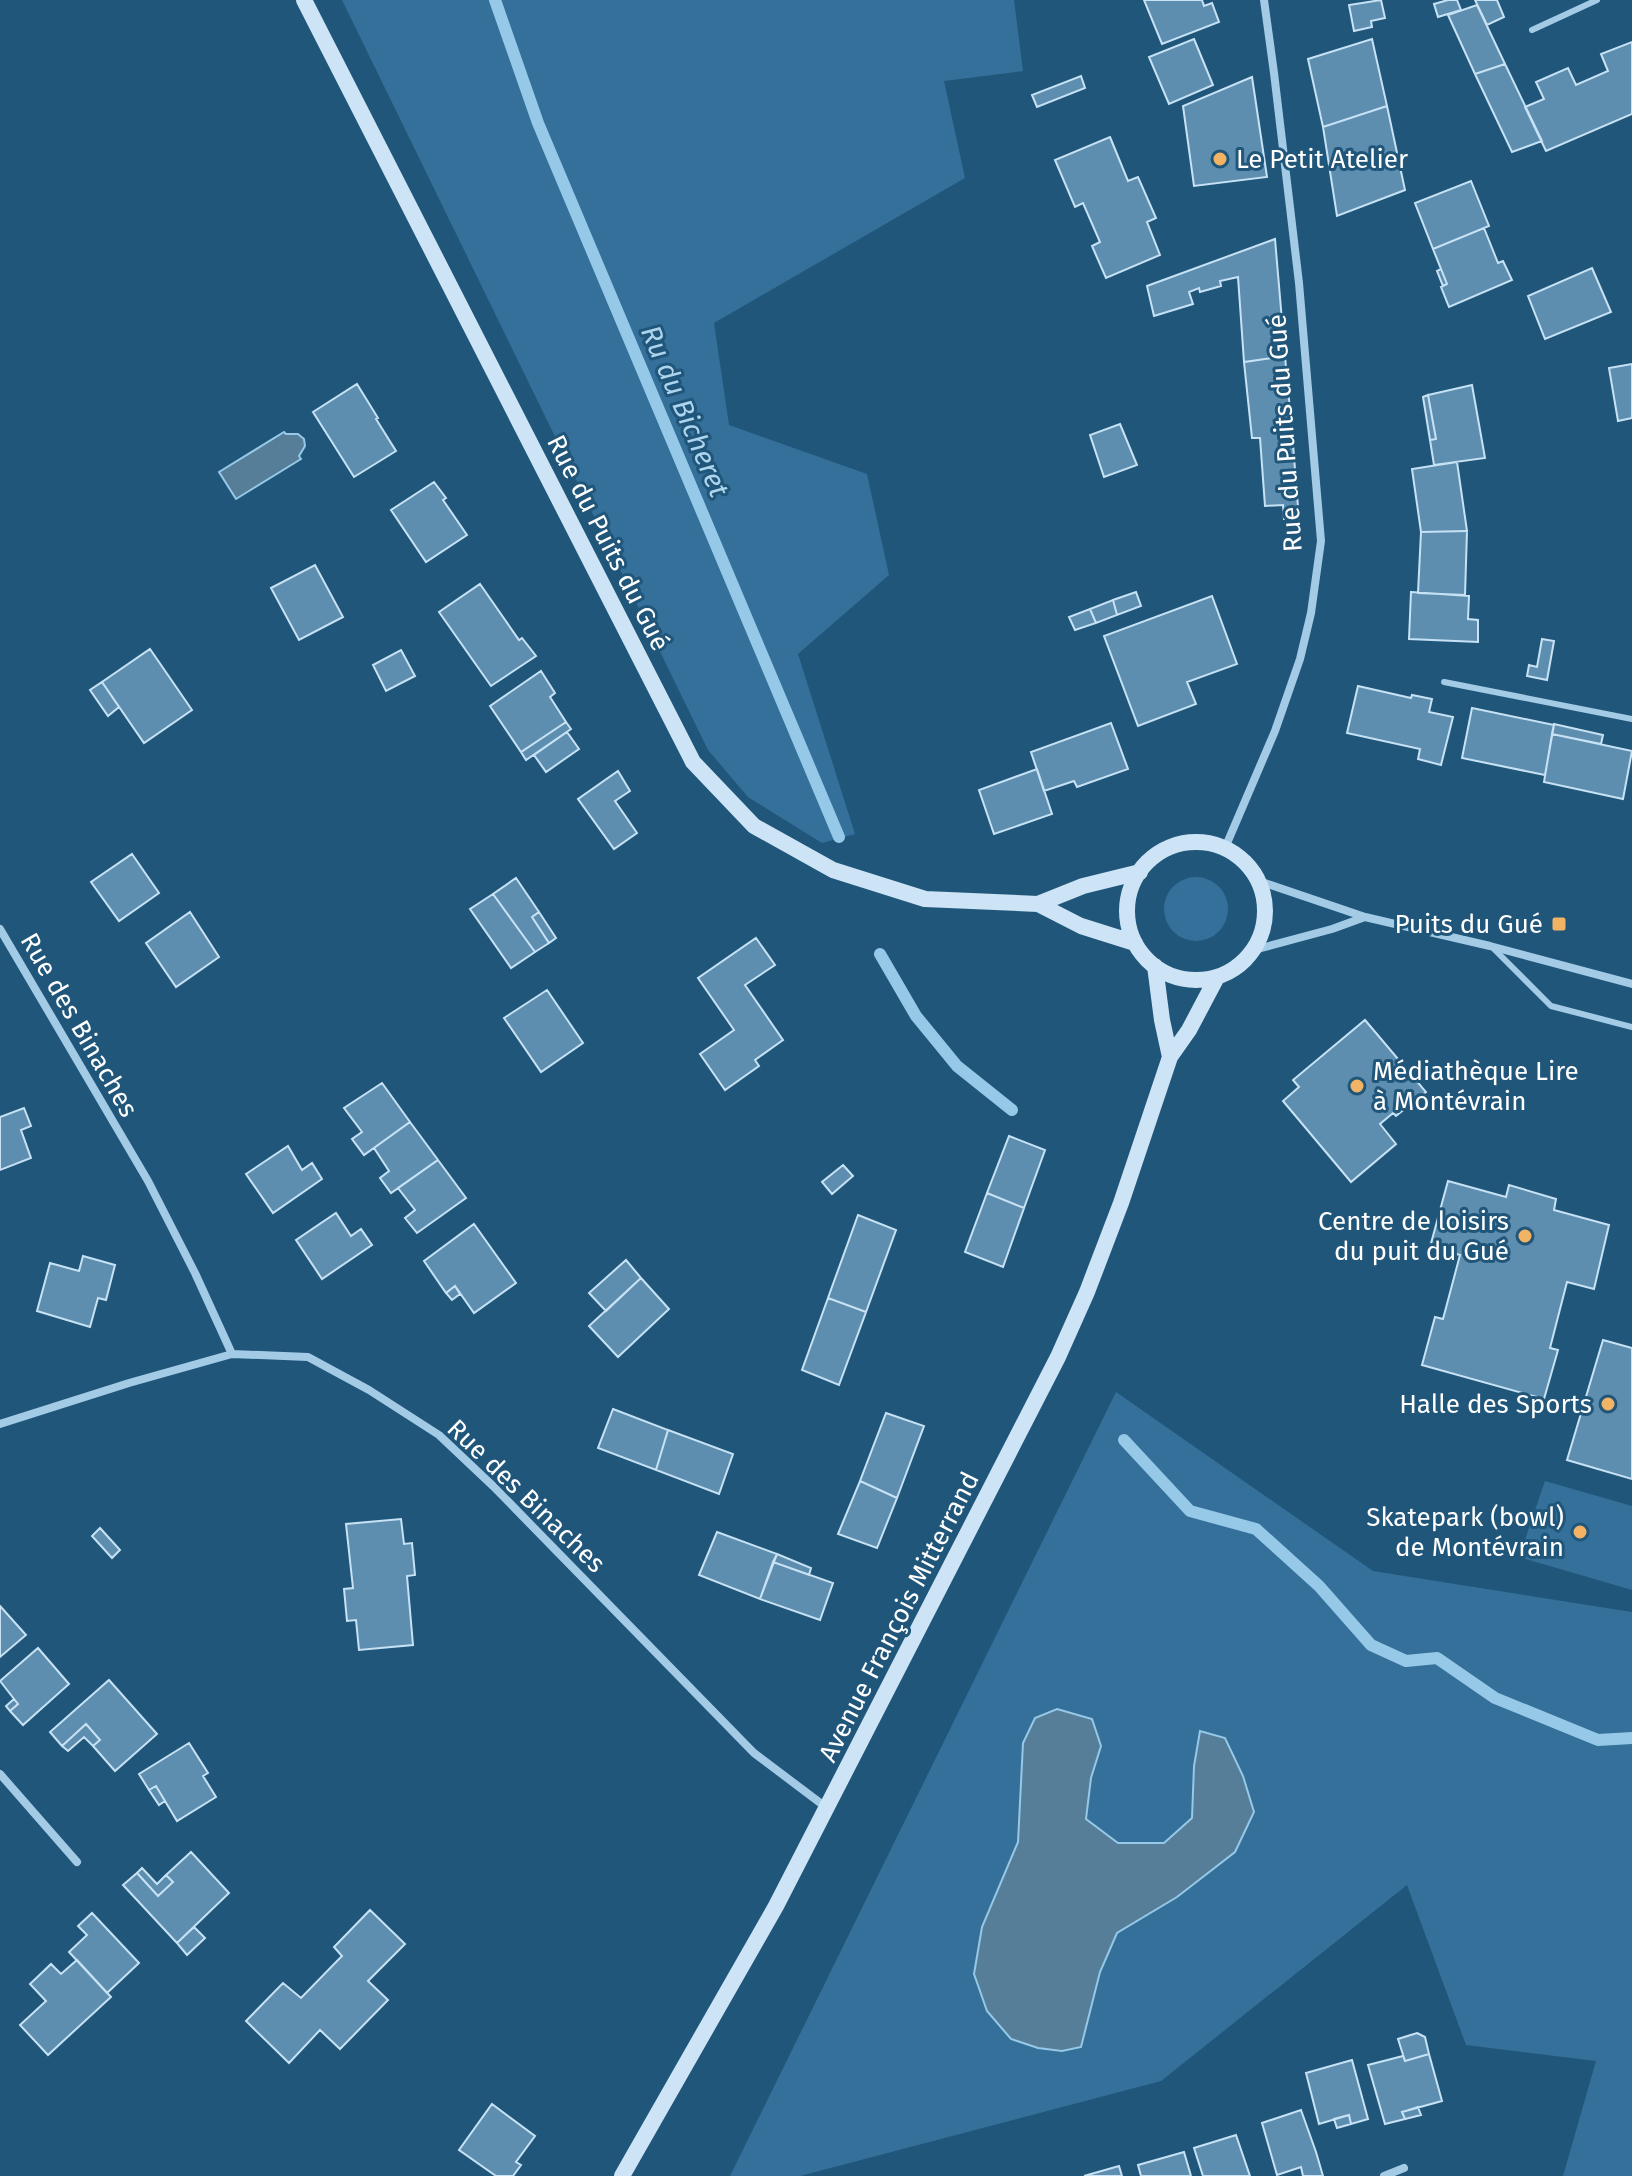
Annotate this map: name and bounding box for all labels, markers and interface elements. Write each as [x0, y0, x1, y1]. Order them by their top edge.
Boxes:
place label: Le Petit Atelier [1236, 144, 1408, 175]
marker: Le Petit Atelier [1211, 150, 1229, 168]
street label: Rue du Puits du Gué [1261, 313, 1309, 553]
water label: Ru du Bicheret [634, 320, 736, 502]
street label: Rue du Puits du Gué [540, 430, 676, 656]
place label: Puits du Gué [1394, 909, 1543, 940]
marker: Puits du Gué [1550, 915, 1568, 933]
street label: Rue des Binaches [14, 928, 144, 1122]
place label: Médiathèque Lire à Montévrain [1373, 1056, 1579, 1117]
marker: Médiathèque Lire à Montévrain [1348, 1077, 1366, 1095]
place label: Centre de loisirs du puit du Gué [1318, 1206, 1509, 1267]
marker: Centre de loisirs du puit du Gué [1516, 1227, 1534, 1245]
place label: Halle des Sports [1399, 1389, 1592, 1420]
marker: Halle des Sports [1599, 1395, 1617, 1413]
street label: Rue des Binaches [441, 1413, 611, 1579]
street label: Avenue François Mitterrand [812, 1467, 986, 1767]
place label: Skatepark (bowl) de Montévrain [1366, 1502, 1564, 1563]
marker: Skatepark (bowl) de Montévrain [1571, 1523, 1589, 1541]

